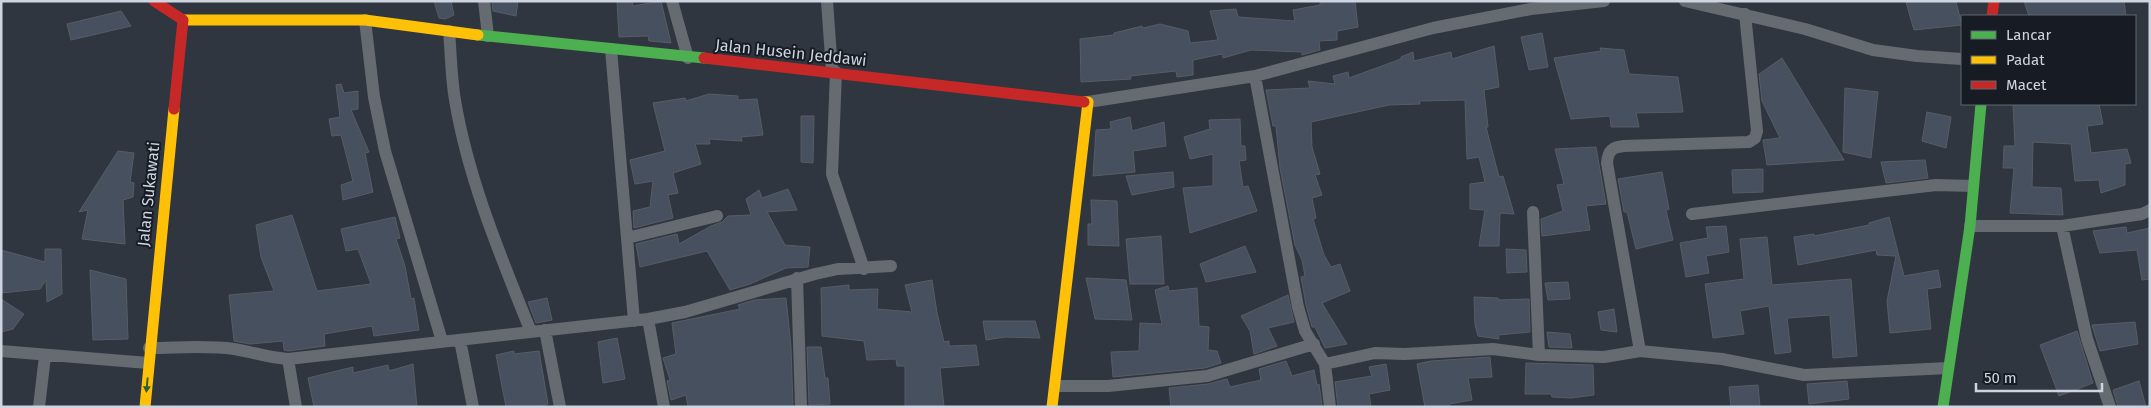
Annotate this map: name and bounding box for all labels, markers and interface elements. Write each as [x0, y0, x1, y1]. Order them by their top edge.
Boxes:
legend [1961, 15, 2136, 105]
text: Lancar [2006, 26, 2051, 44]
street label: Jalan Husein Jeddawi [714, 35, 868, 70]
text: Padat [2006, 51, 2045, 69]
text: Macet [2006, 76, 2047, 94]
street label: Jalan Sukawati [134, 141, 163, 247]
scale bar [1976, 360, 2102, 392]
text: 50 m [1984, 369, 2017, 387]
one-way arrow [142, 377, 150, 393]

